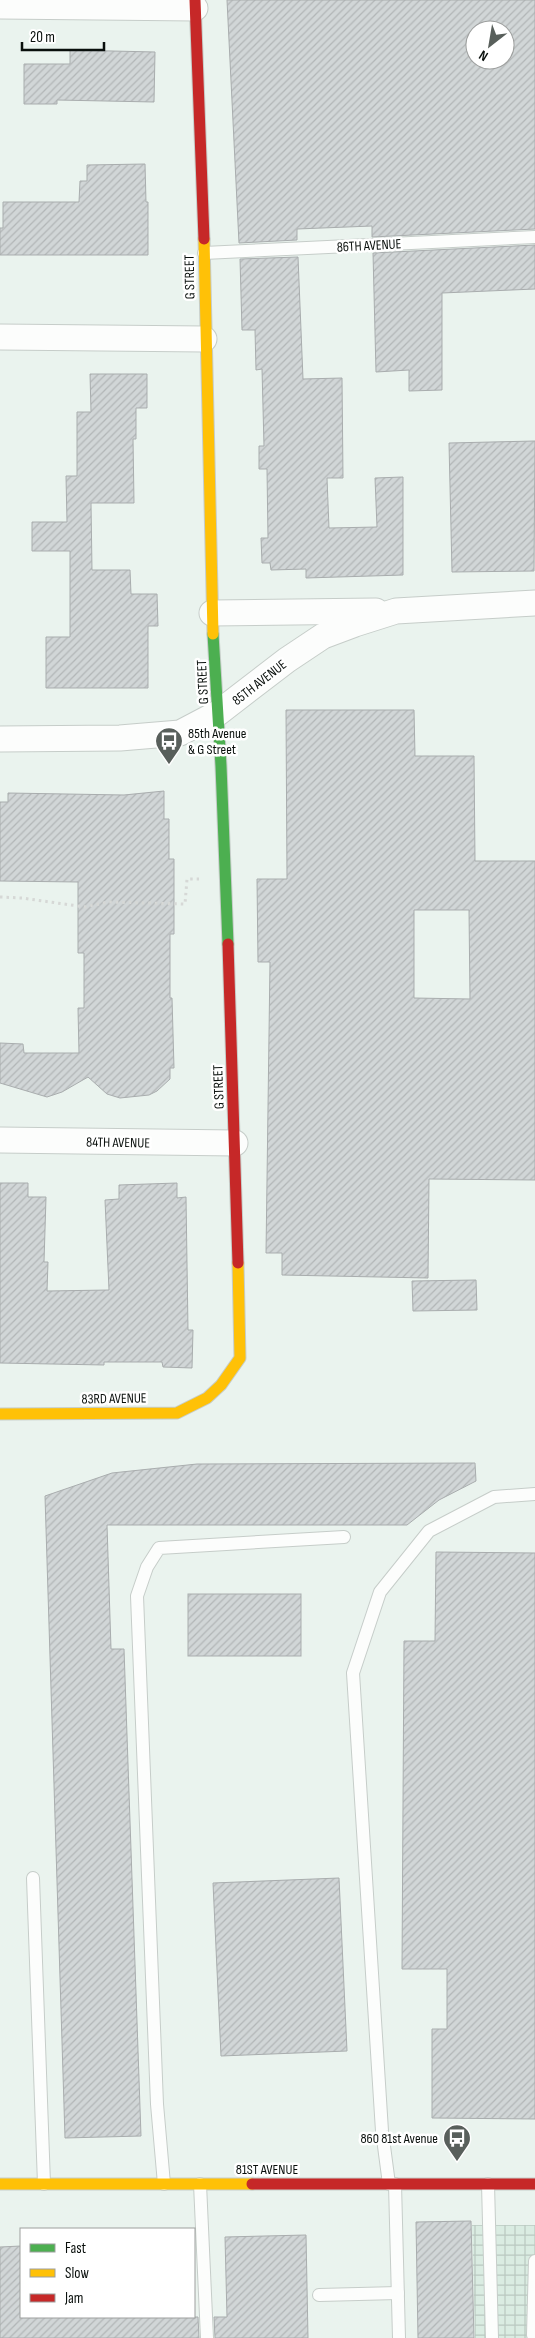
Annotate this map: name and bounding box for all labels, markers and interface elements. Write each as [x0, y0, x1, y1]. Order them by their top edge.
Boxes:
scale bar [22, 20, 105, 52]
north arrow [465, 20, 515, 70]
text: 20 m [30, 28, 55, 47]
text: N [476, 47, 491, 65]
street label: 86TH AVENUE [336, 235, 402, 256]
street label: G STREET [181, 254, 198, 299]
street label: 85TH AVENUE [229, 656, 290, 709]
street label: G STREET [193, 659, 212, 705]
place label: 85th Avenue & G Street [188, 725, 246, 758]
bus stop icon: 85th Avenue & G Street [154, 726, 184, 765]
street label: G STREET [209, 1064, 228, 1110]
street label: 84TH AVENUE [86, 1133, 150, 1152]
street label: 83RD AVENUE [81, 1389, 147, 1408]
bus stop icon: 860 81st Avenue [442, 2123, 472, 2162]
place label: 860 81st Avenue [360, 2130, 438, 2147]
street label: 81ST AVENUE [236, 2161, 298, 2178]
legend [20, 2228, 195, 2318]
text: Fast [65, 2239, 87, 2258]
text: Slow [65, 2264, 89, 2283]
text: Jam [64, 2289, 83, 2308]

